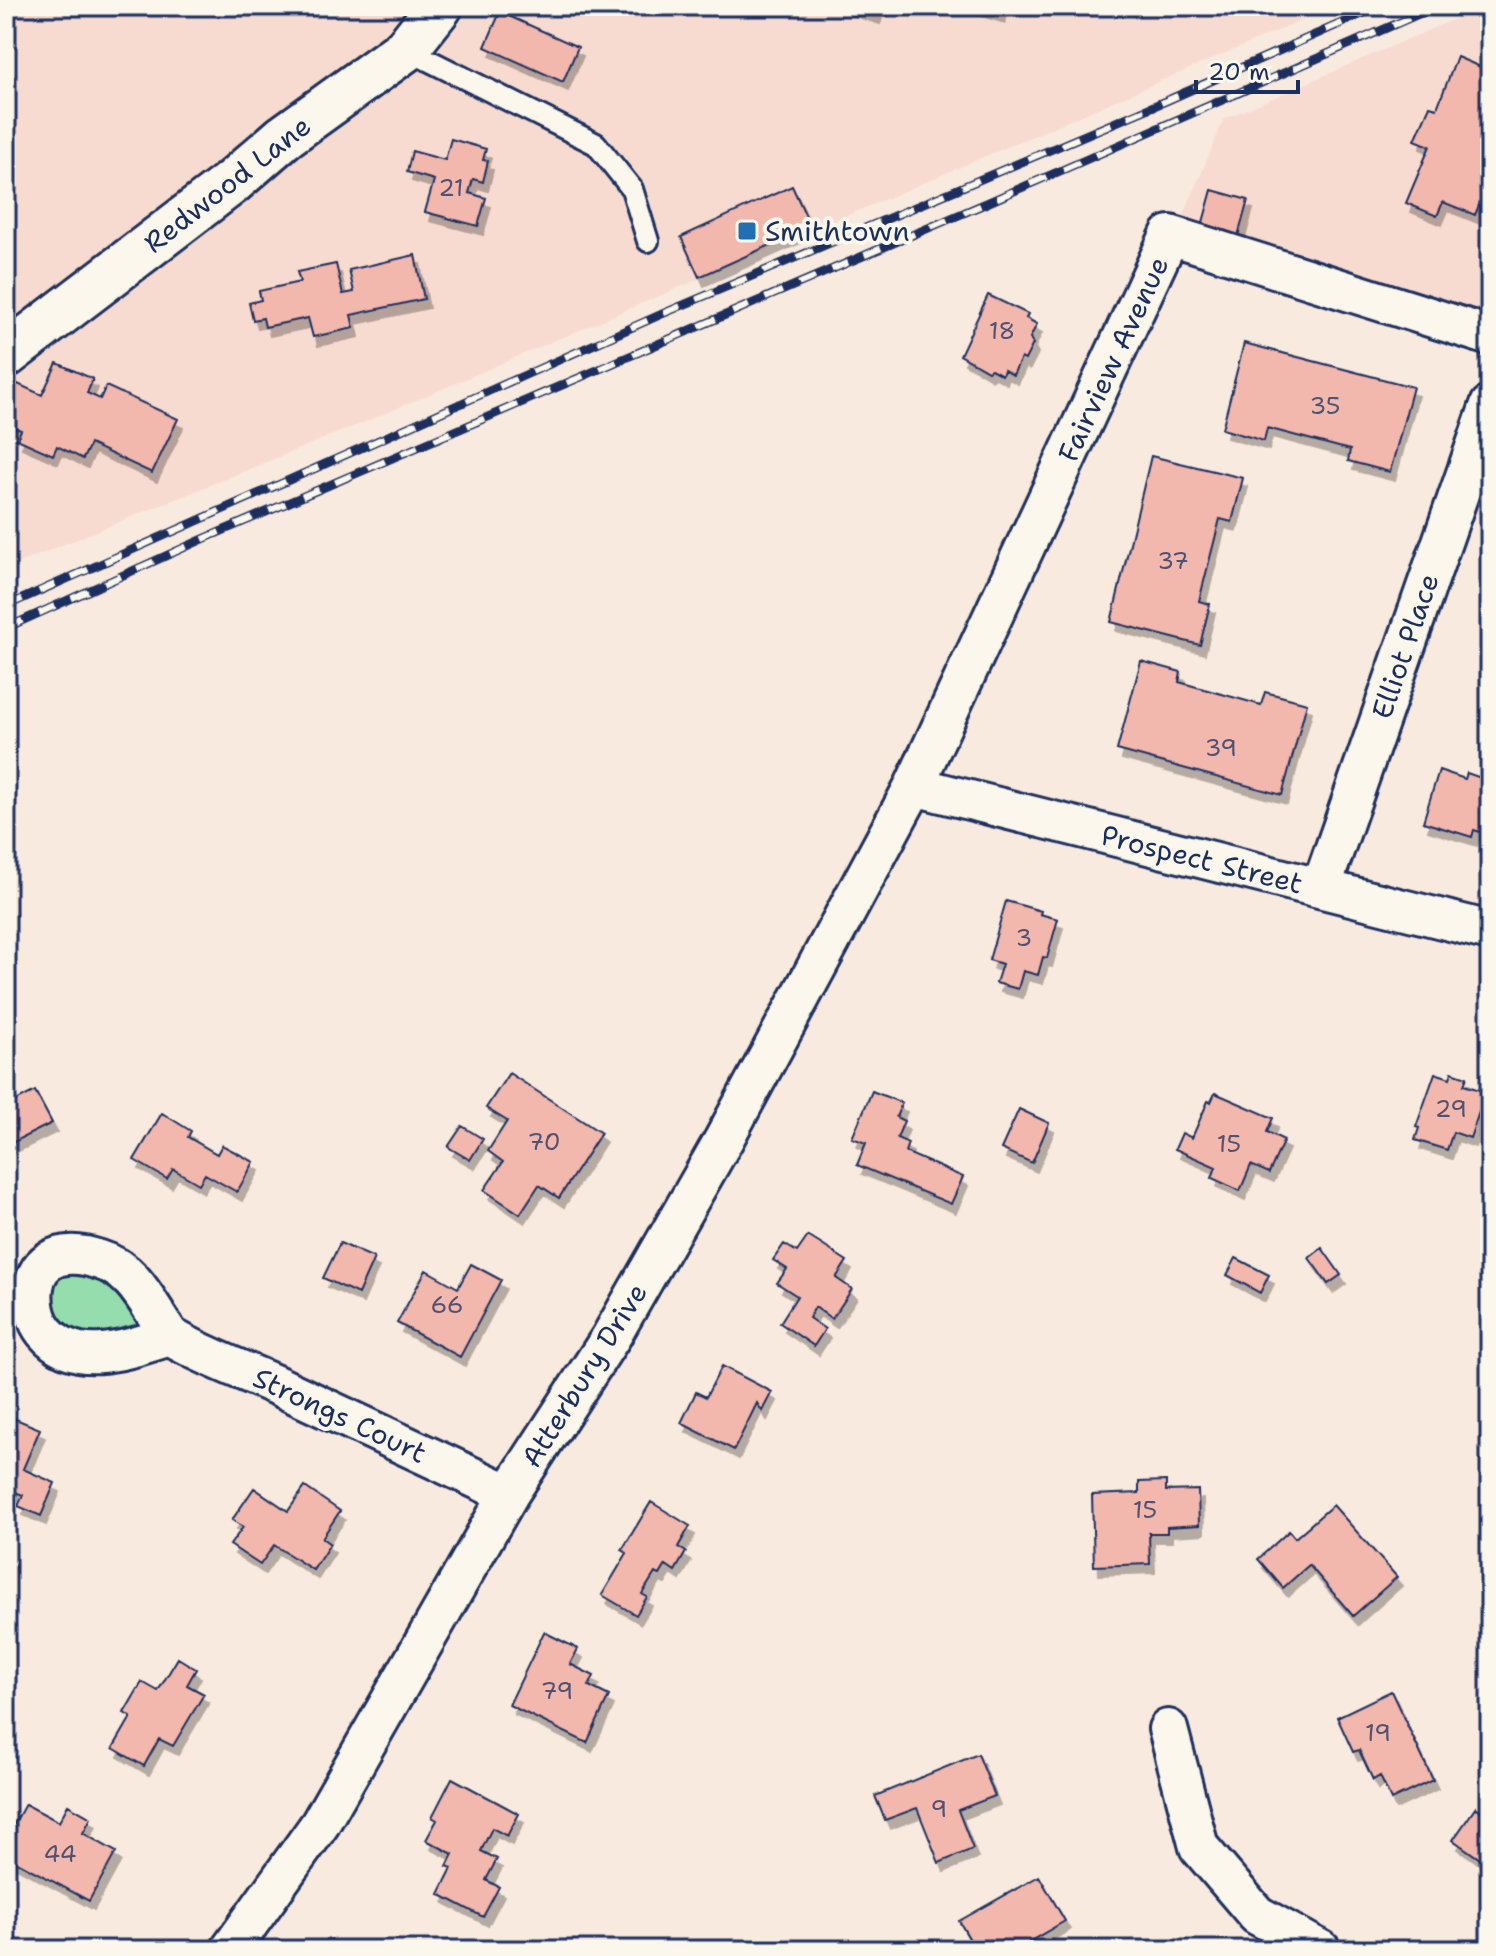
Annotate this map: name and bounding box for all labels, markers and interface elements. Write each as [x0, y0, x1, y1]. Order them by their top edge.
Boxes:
scale bar [1196, 44, 1298, 94]
text: 20 m [1208, 56, 1270, 88]
street label: Redwood Lane [136, 107, 318, 261]
house number: 21 [438, 172, 464, 204]
place label: Smithtown [765, 212, 910, 250]
marker: Smithtown [736, 220, 758, 242]
street label: Fairview Avenue [1049, 250, 1177, 468]
house number: 18 [989, 315, 1015, 347]
house number: 35 [1310, 390, 1340, 422]
house number: 37 [1157, 545, 1189, 577]
street label: Elliot Place [1362, 568, 1448, 724]
house number: 39 [1205, 732, 1237, 764]
street label: Prospect Street [1097, 816, 1307, 902]
house number: 3 [1016, 922, 1032, 954]
house number: 29 [1435, 1093, 1467, 1125]
house number: 70 [527, 1126, 561, 1158]
house number: 15 [1217, 1128, 1241, 1160]
street label: Atterbury Drive [512, 1276, 656, 1474]
house number: 66 [431, 1289, 463, 1321]
street label: Strongs Court [247, 1358, 433, 1472]
house number: 15 [1133, 1494, 1157, 1526]
house number: 79 [541, 1675, 573, 1707]
house number: 19 [1365, 1717, 1391, 1749]
house number: 9 [931, 1793, 947, 1825]
house number: 44 [44, 1838, 76, 1870]

